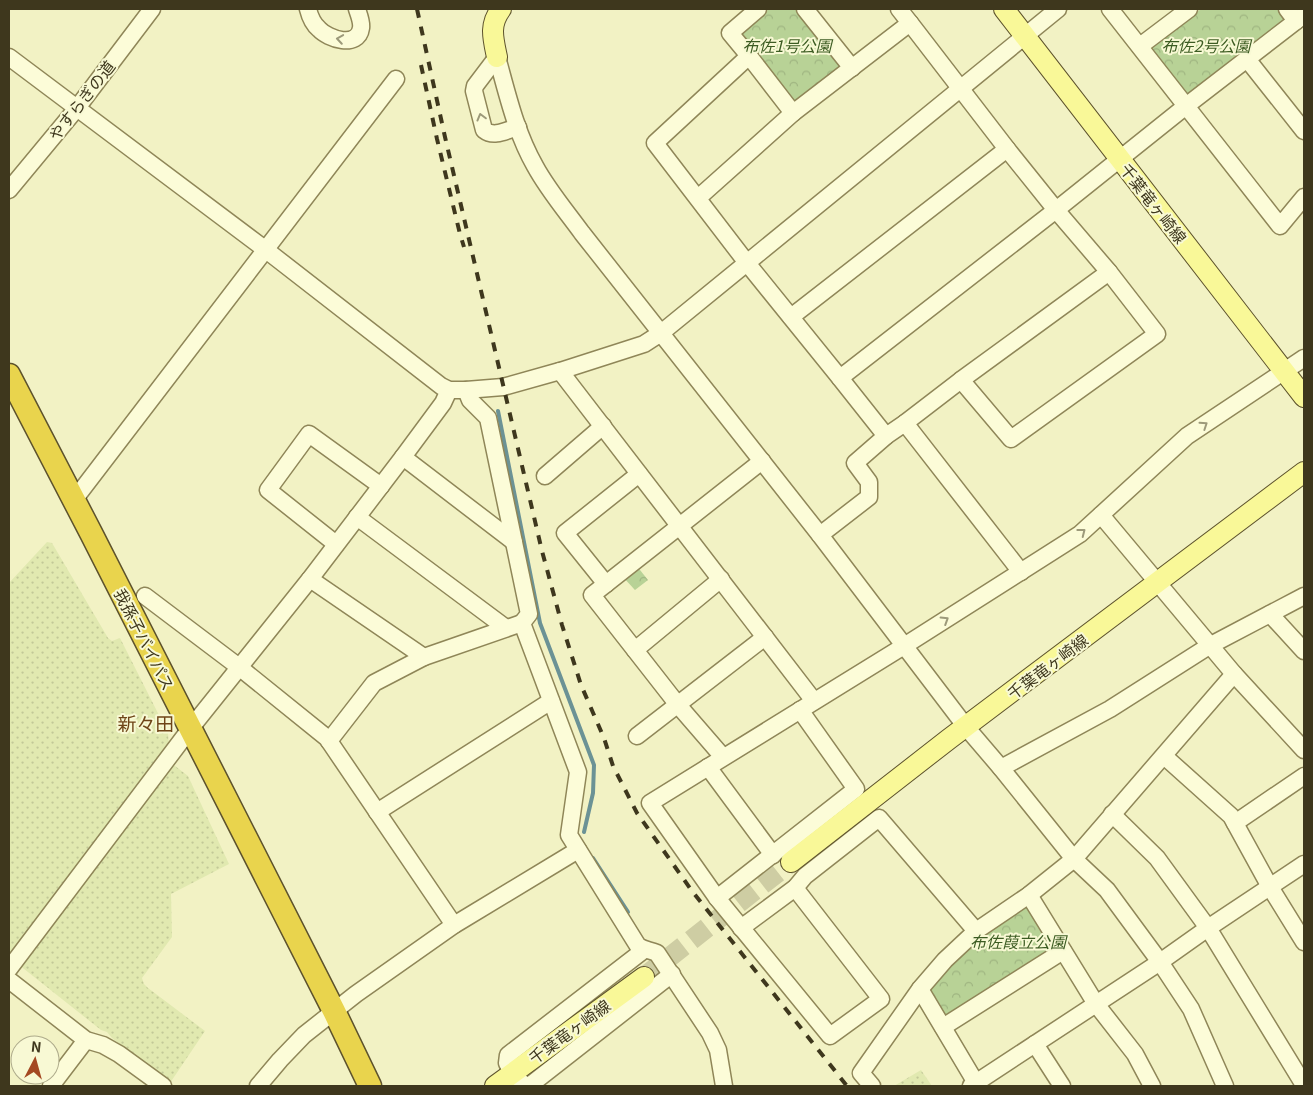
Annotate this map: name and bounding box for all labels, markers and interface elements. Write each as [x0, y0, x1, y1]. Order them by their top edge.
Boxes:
park label: 布佐1号公園 [743, 33, 833, 57]
park label: 布佐2号公園 [1162, 33, 1252, 57]
one-way arrow [335, 34, 344, 44]
street label: やすらぎの道 [42, 55, 120, 145]
one-way arrow [476, 113, 487, 122]
street label: 千葉竜ヶ崎線 [1115, 158, 1193, 248]
one-way arrow [1198, 422, 1208, 431]
one-way arrow [1076, 529, 1086, 538]
street label: 我孫子バイパス [109, 584, 181, 694]
one-way arrow [940, 617, 949, 627]
street label: 千葉竜ヶ崎線 [1001, 628, 1093, 704]
district label: 新々田 [117, 709, 175, 736]
park label: 布佐葭立公園 [970, 929, 1068, 953]
street label: 千葉竜ヶ崎線 [523, 993, 615, 1069]
north arrow [10, 1035, 60, 1085]
text: N [30, 1036, 43, 1057]

